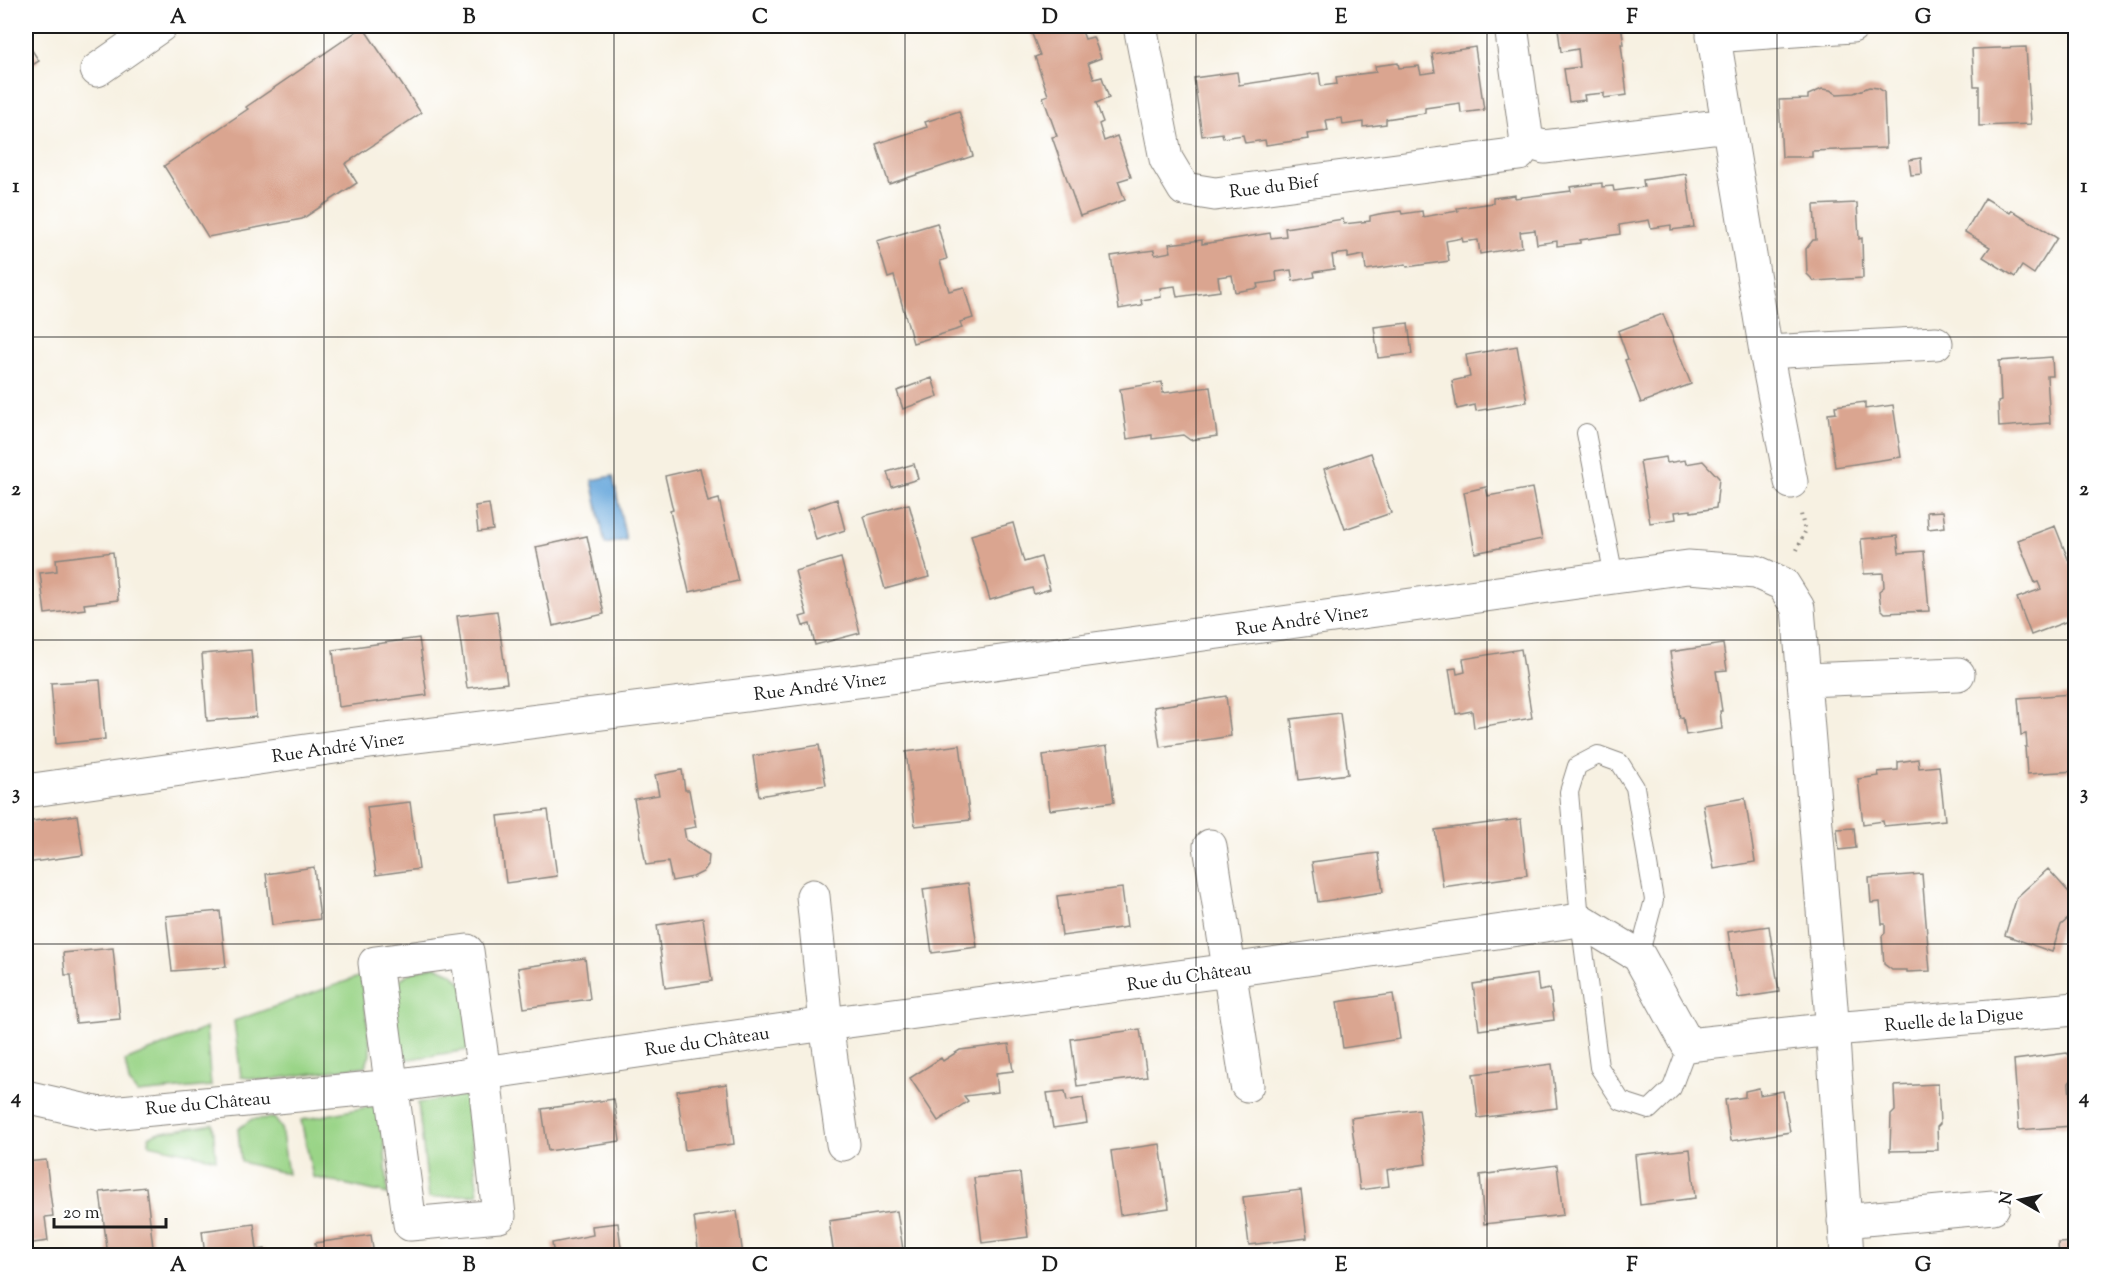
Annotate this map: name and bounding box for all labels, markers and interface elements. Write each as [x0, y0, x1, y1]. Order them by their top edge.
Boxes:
text: A [170, 4, 187, 33]
text: B [463, 4, 476, 33]
text: C [752, 4, 768, 33]
text: D [1042, 4, 1058, 33]
text: E [1335, 4, 1348, 33]
text: F [1626, 4, 1638, 33]
text: G [1915, 4, 1932, 33]
street label: Rue du Bief [1228, 169, 1321, 206]
text: 1 [13, 173, 20, 202]
text: 1 [2081, 173, 2088, 202]
text: 2 [11, 476, 21, 505]
text: 2 [2079, 476, 2089, 505]
street label: Rue André Vinez [1234, 600, 1370, 644]
street label: Rue André Vinez [753, 667, 888, 709]
street label: Rue André Vinez [270, 727, 406, 771]
text: 3 [12, 780, 20, 809]
text: 3 [2080, 780, 2088, 809]
street label: Rue du Château [1125, 956, 1253, 1000]
street label: Ruelle de la Digue [1884, 1002, 2025, 1040]
street label: Rue du Château [643, 1021, 771, 1065]
text: 4 [10, 1084, 21, 1113]
text: 4 [2078, 1084, 2089, 1113]
street label: Rue du Château [145, 1087, 272, 1123]
north arrow [1990, 1170, 2050, 1230]
text: N [1995, 1190, 2020, 1206]
scale bar [54, 1191, 166, 1229]
text: 20 m [63, 1201, 100, 1227]
text: A [170, 1252, 187, 1281]
text: B [463, 1252, 476, 1281]
text: C [752, 1252, 768, 1281]
text: D [1042, 1252, 1058, 1281]
text: E [1335, 1252, 1348, 1281]
text: F [1626, 1252, 1638, 1281]
text: G [1915, 1252, 1932, 1281]

